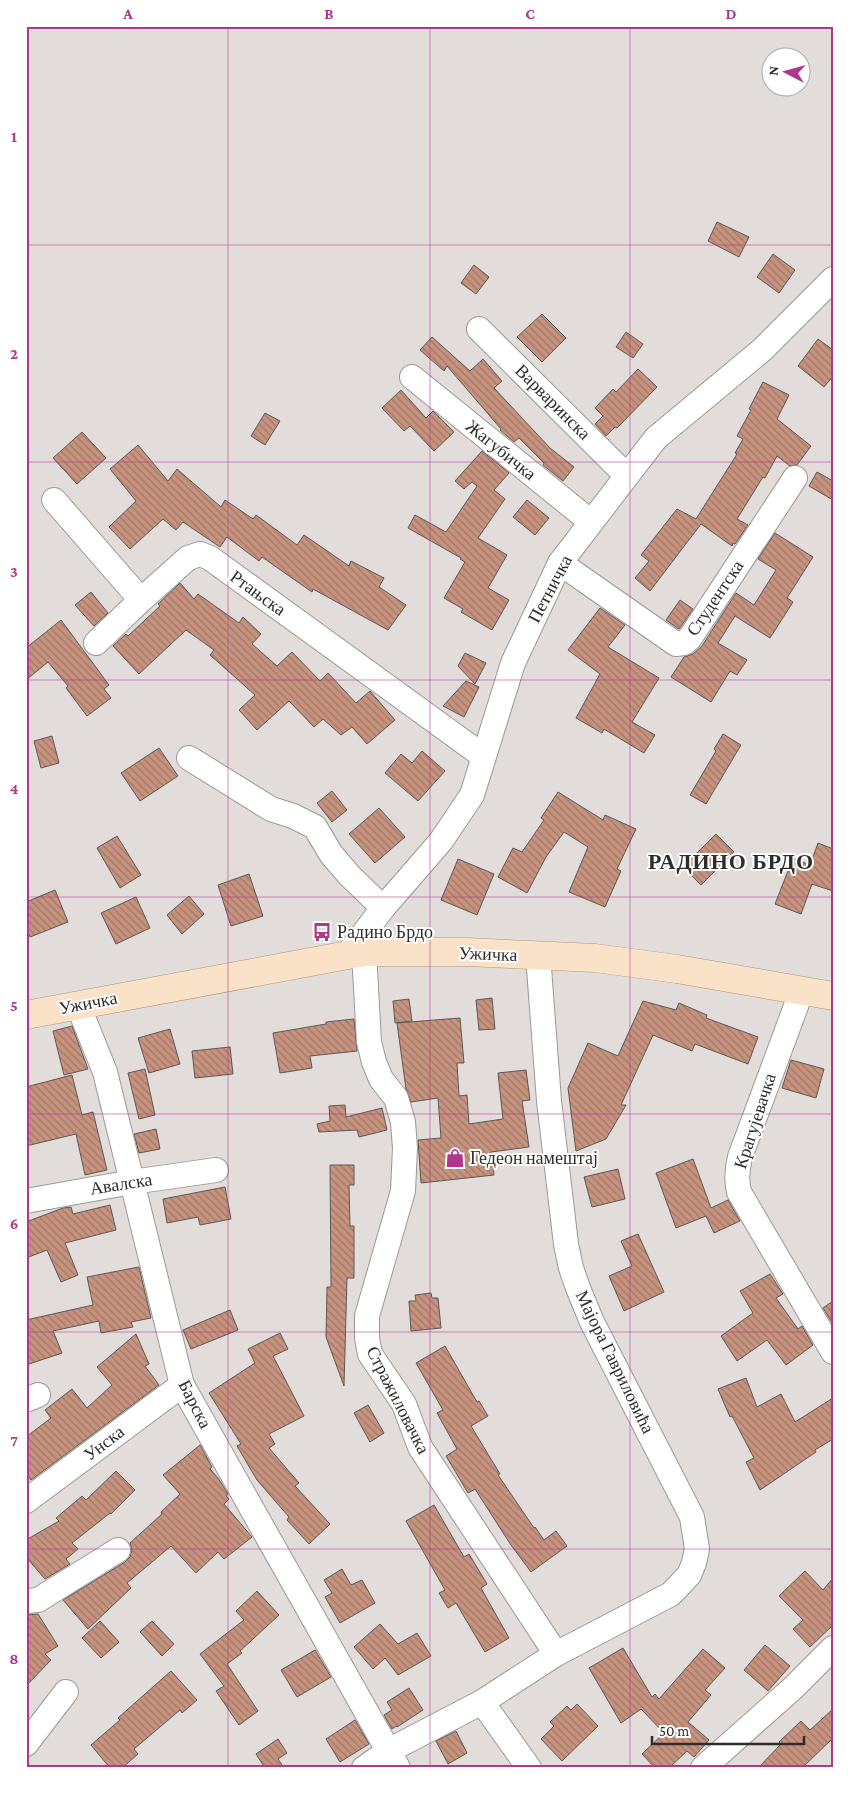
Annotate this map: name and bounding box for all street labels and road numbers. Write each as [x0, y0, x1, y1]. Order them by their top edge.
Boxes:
street label: Варваринска [511, 360, 595, 444]
street label: Жагубичка [462, 416, 540, 484]
street label: Петничка [524, 552, 576, 626]
street label: Студентска [682, 557, 748, 639]
street label: Ртањска [226, 566, 290, 620]
street label: Ужичка [458, 943, 518, 965]
street label: Ужичка [57, 988, 119, 1018]
street label: Крагујевачка [730, 1071, 780, 1171]
street label: Авалска [88, 1169, 154, 1199]
street label: Мајора Гавриловића [572, 1287, 658, 1437]
street label: Стражиловачка [362, 1343, 434, 1457]
street label: Барска [174, 1376, 216, 1432]
street label: Унска [80, 1421, 128, 1465]

